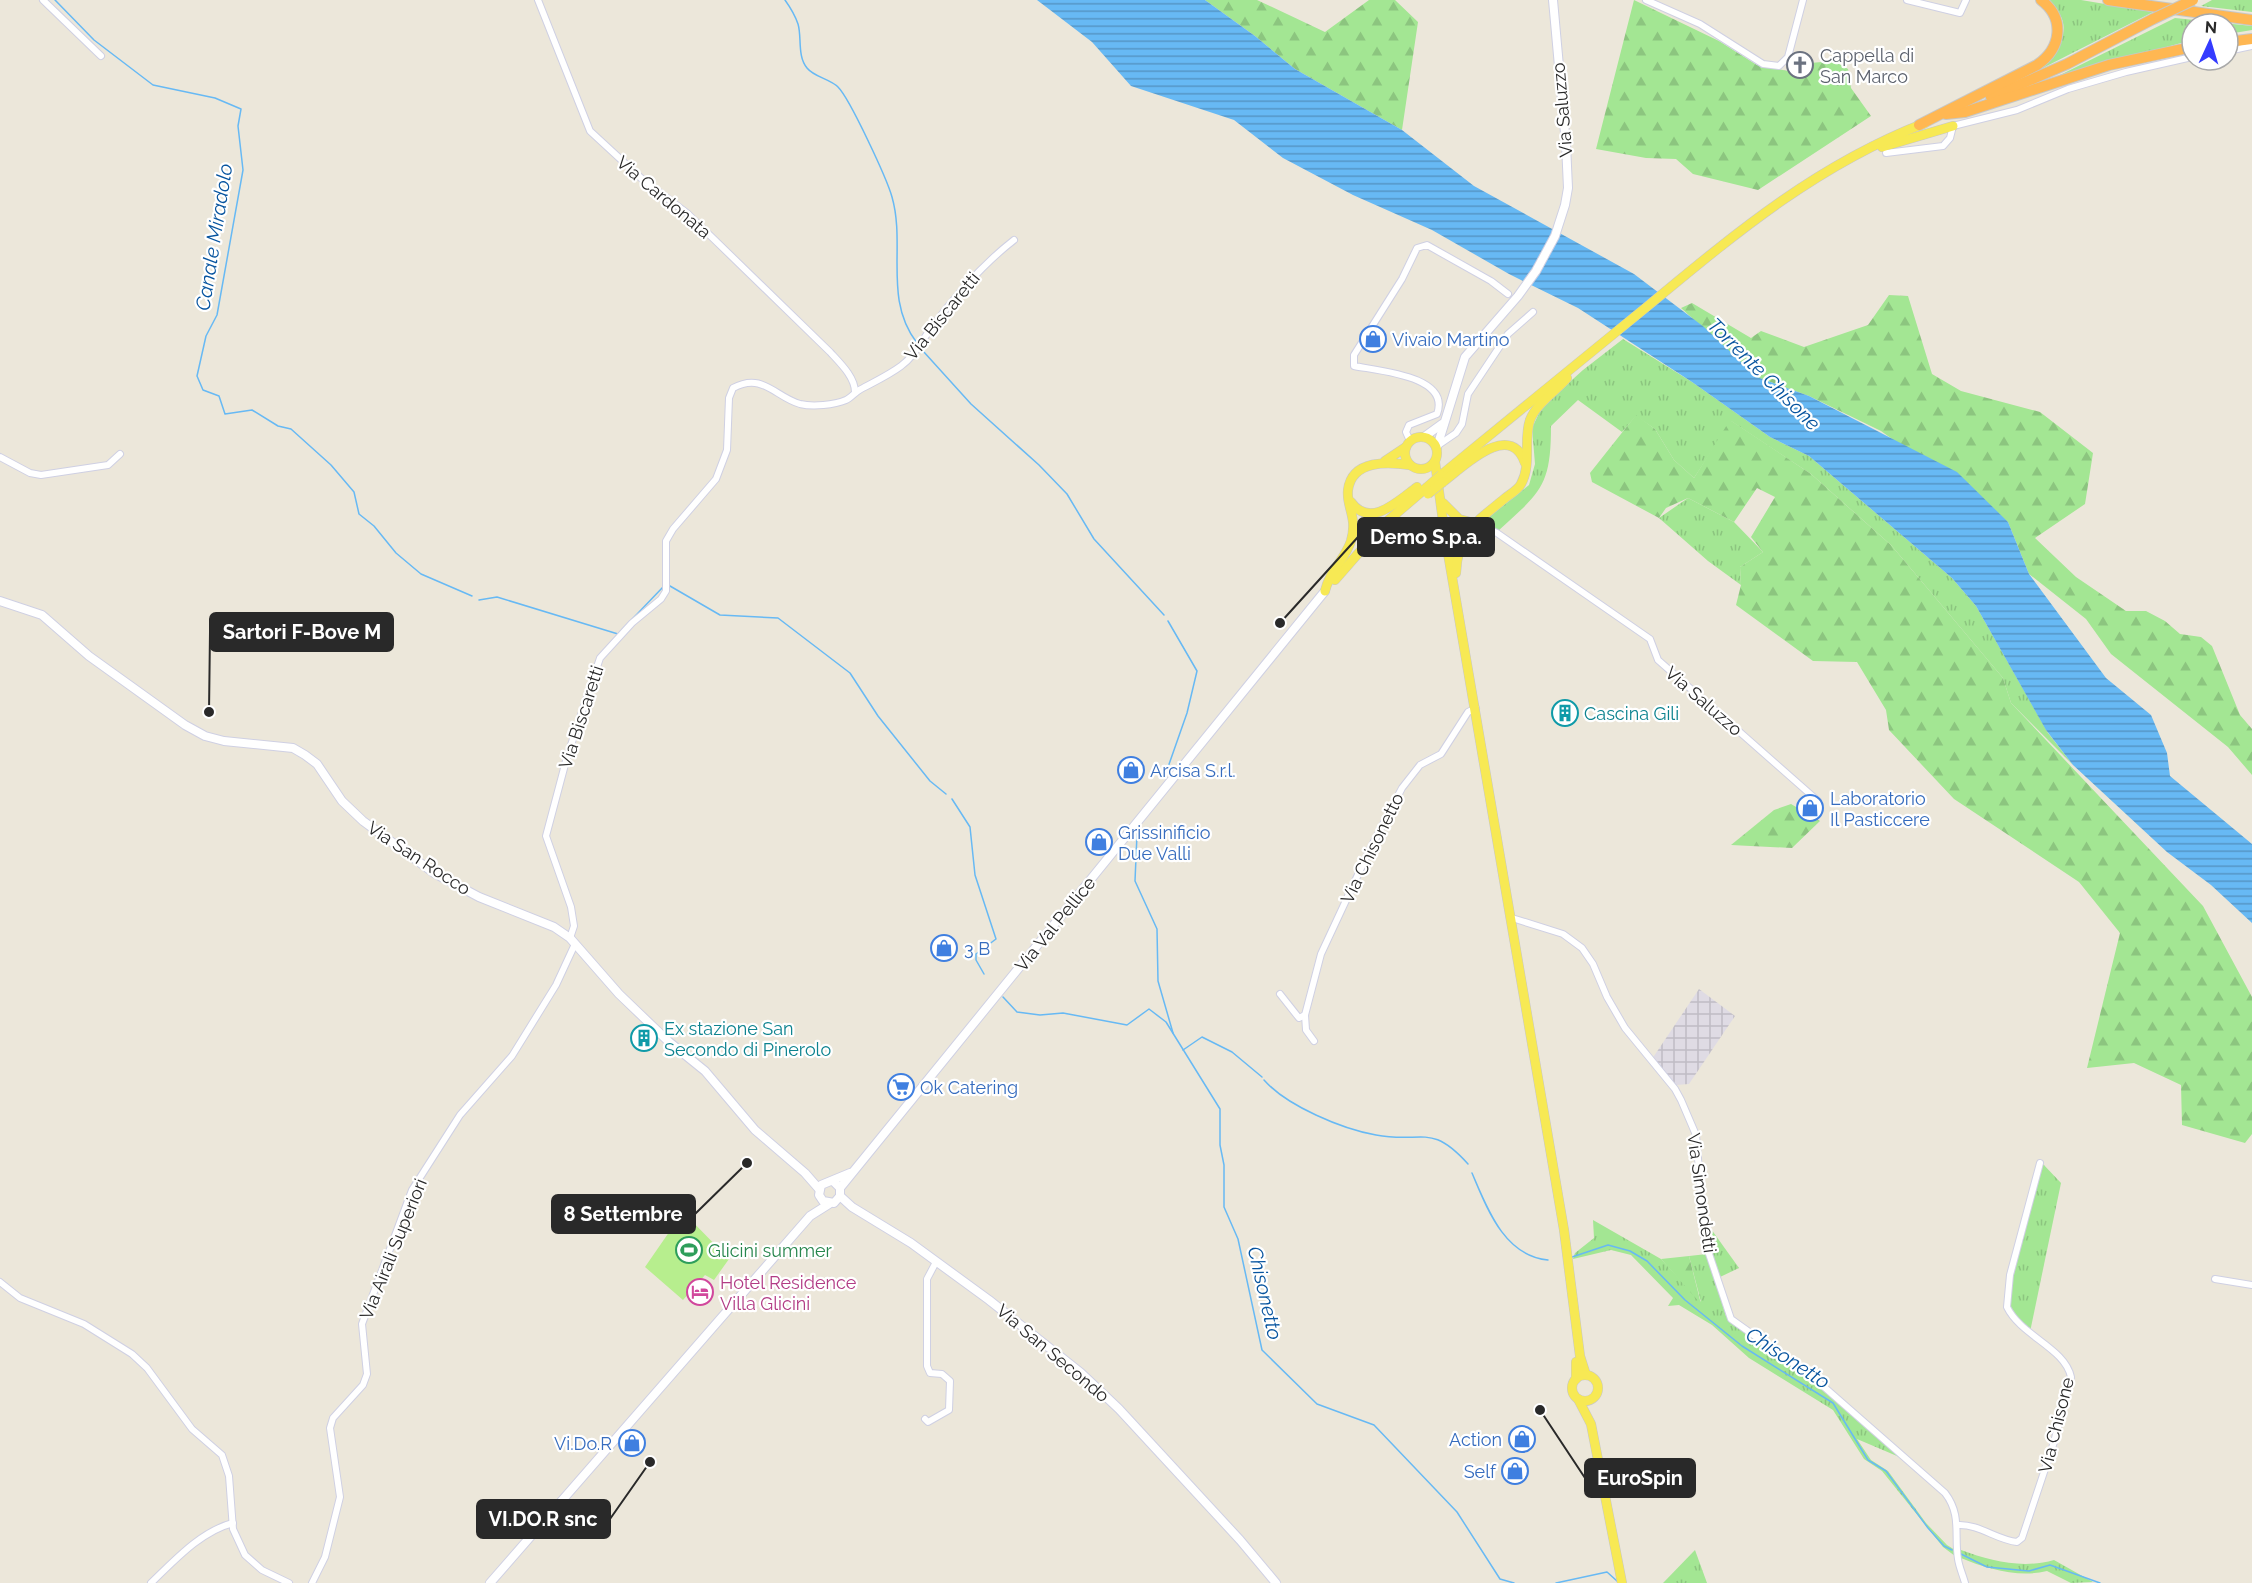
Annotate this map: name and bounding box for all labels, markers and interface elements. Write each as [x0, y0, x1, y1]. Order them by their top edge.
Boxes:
north arrow [2180, 12, 2240, 72]
text: N [2204, 18, 2218, 37]
place label: Cappella di San Marco [1820, 45, 1914, 87]
church icon: Cappella di San Marco [1785, 50, 1815, 80]
street label: Via Saluzzo [1547, 61, 1577, 158]
street label: Via Cardonata [613, 151, 715, 243]
water label: Canale Miradolo [191, 162, 237, 312]
street label: Via Biscaretti [900, 268, 984, 364]
water label: Torrente Chisone [1703, 313, 1826, 436]
shop icon: Vivaio Martino [1358, 324, 1388, 354]
place label: Vivaio Martino [1392, 329, 1510, 350]
callout: Demo S.p.a. [1358, 518, 1494, 556]
text: Demo S.p.a. [1370, 525, 1482, 549]
callout: Sartori F-Bove M [210, 613, 393, 651]
text: Sartori F-Bove M [223, 620, 381, 644]
street label: Via Saluzzo [1661, 662, 1747, 740]
street label: Via Biscaretti [554, 663, 608, 771]
building icon: Cascina Gili [1550, 698, 1580, 728]
place label: Cascina Gili [1584, 703, 1679, 724]
shop icon: Arcisa S.r.l. [1116, 755, 1146, 785]
place label: Arcisa S.r.l. [1150, 760, 1236, 781]
place label: Laboratorio Il Pasticcere [1830, 788, 1930, 830]
street label: Via Chisonetto [1336, 789, 1408, 907]
shop icon: Laboratorio Il Pasticcere [1795, 793, 1825, 823]
street label: Via San Rocco [363, 817, 475, 899]
place label: Grissinificio Due Valli [1118, 822, 1211, 864]
shop icon: Grissinificio Due Valli [1084, 827, 1114, 857]
street label: Via Val Pellice [1010, 872, 1100, 976]
shop icon: 3 B [929, 933, 959, 963]
place label: 3 B [964, 938, 990, 959]
place label: Ex stazione San Secondo di Pinerolo [664, 1018, 832, 1060]
building icon: Ex stazione San Secondo di Pinerolo [629, 1023, 659, 1053]
supermarket icon: Ok Catering [886, 1072, 916, 1102]
place label: Ok Catering [920, 1077, 1018, 1098]
street label: Via Simondetti [1683, 1132, 1721, 1254]
street label: Via Airali Superiori [355, 1175, 431, 1323]
callout: 8 Settembre [552, 1195, 695, 1233]
text: 8 Settembre [563, 1202, 683, 1226]
sports icon: Glicini summer [674, 1235, 704, 1265]
place label: Glicini summer [708, 1240, 833, 1261]
water label: Chisonetto [1243, 1244, 1287, 1342]
place label: Hotel Residence Villa Glicini [720, 1272, 857, 1314]
hotel icon: Hotel Residence Villa Glicini [685, 1277, 715, 1307]
street label: Via San Secondo [992, 1300, 1114, 1406]
water label: Chisonetto [1742, 1322, 1834, 1394]
street label: Via Chisone [2034, 1375, 2078, 1475]
shop icon: Action [1507, 1424, 1537, 1454]
shop icon: Vi.Do.R [617, 1428, 647, 1458]
place label: Action [1449, 1429, 1502, 1450]
place label: Vi.Do.R [554, 1433, 612, 1454]
shop icon: Self [1500, 1456, 1530, 1486]
callout: EuroSpin [1585, 1459, 1695, 1497]
place label: Self [1464, 1461, 1497, 1482]
text: EuroSpin [1597, 1466, 1683, 1490]
callout: VI.DO.R snc [477, 1500, 610, 1538]
text: VI.DO.R snc [489, 1507, 597, 1531]

